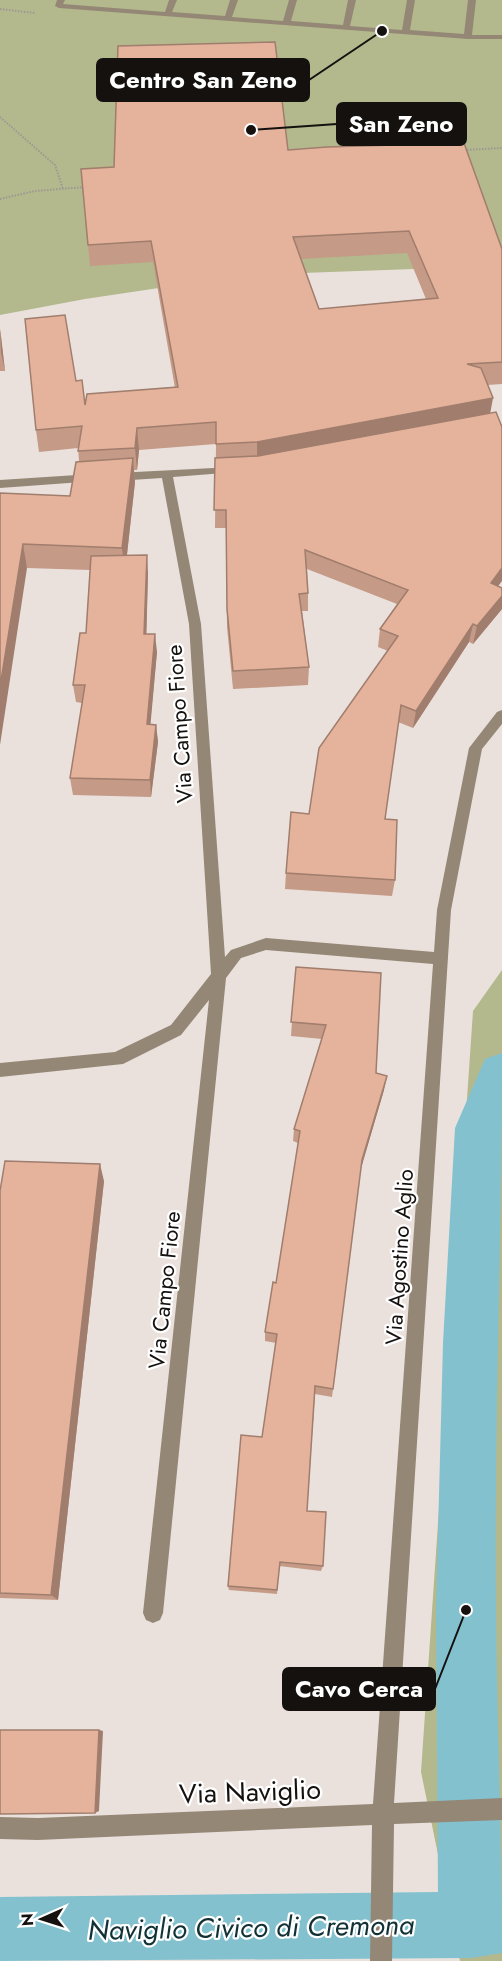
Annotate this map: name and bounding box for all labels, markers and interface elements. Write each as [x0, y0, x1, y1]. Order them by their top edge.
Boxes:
callout: Centro San Zeno [97, 59, 309, 101]
text: Centro San Zeno [109, 62, 297, 97]
callout: San Zeno [337, 103, 466, 145]
text: San Zeno [349, 106, 453, 141]
street label: Via Campo Fiore [158, 644, 200, 804]
street label: Via Agostino Aglio [377, 1168, 421, 1346]
street label: Via Campo Fiore [140, 1209, 188, 1371]
callout: Cavo Cerca [283, 1668, 435, 1710]
text: Cavo Cerca [295, 1671, 423, 1706]
street label: Via Naviglio [178, 1770, 322, 1813]
north arrow [12, 1889, 72, 1949]
water label: Naviglio Civico di Cremona [87, 1904, 415, 1951]
text: N [16, 1913, 39, 1927]

